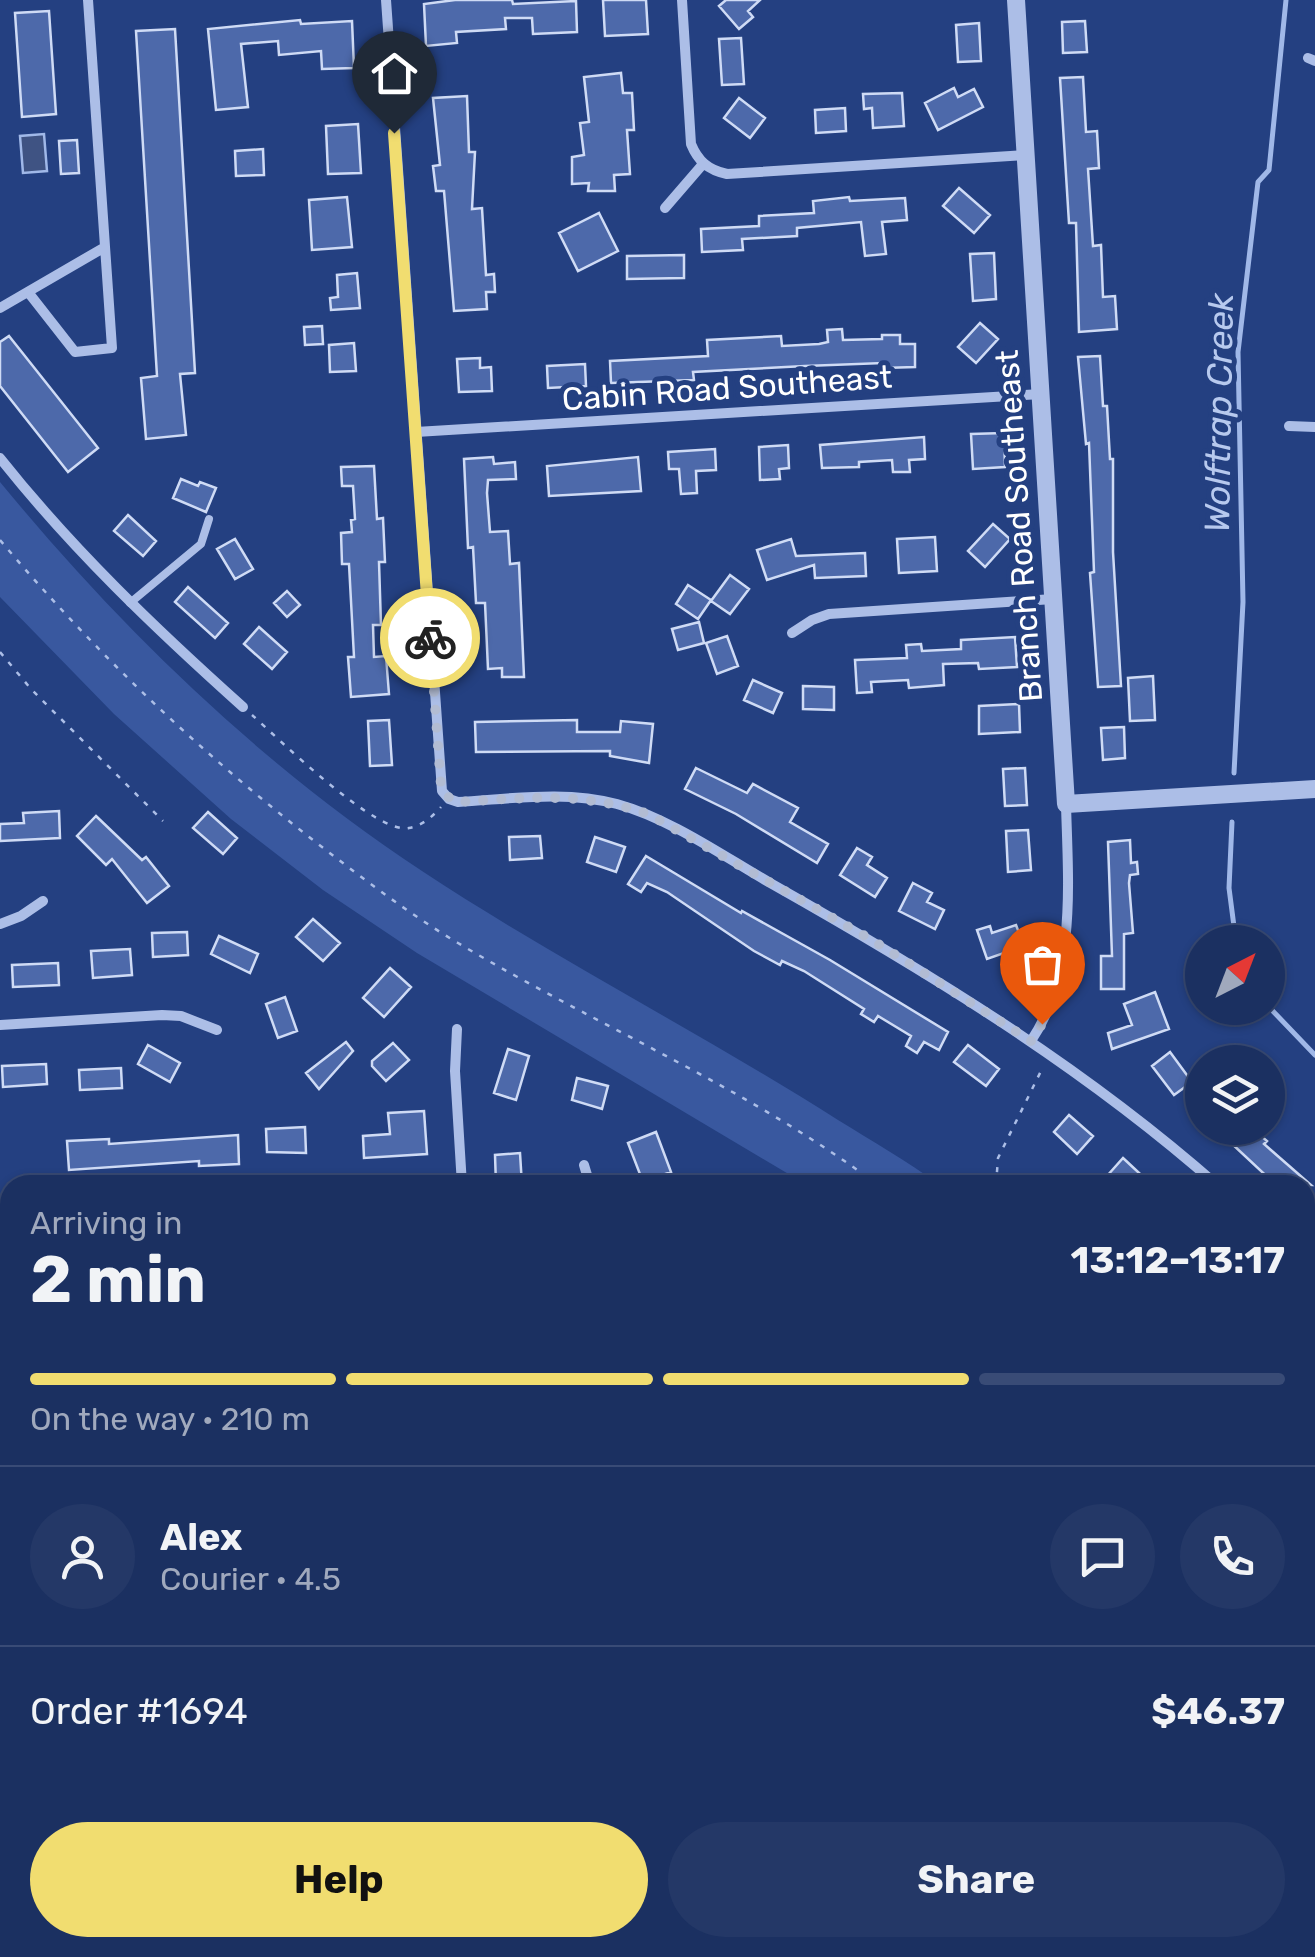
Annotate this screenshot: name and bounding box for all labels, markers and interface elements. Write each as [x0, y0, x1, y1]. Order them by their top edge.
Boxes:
pin [352, 31, 437, 134]
icon: home [367, 46, 422, 101]
water label: Wolftrap Creek [1196, 292, 1242, 533]
street label: Branch Road Southeast [988, 349, 1050, 703]
street label: Cabin Road Southeast [561, 358, 893, 418]
courier [380, 588, 480, 688]
icon: bike [403, 611, 458, 666]
pin [1000, 922, 1085, 1025]
north arrow [1185, 925, 1285, 1025]
map controls [1185, 925, 1285, 1145]
icon: bag [1015, 937, 1070, 992]
button: layers [1185, 1045, 1285, 1145]
text: Arriving in [30, 1204, 182, 1242]
text: 13:12–13:17 [1071, 1237, 1285, 1283]
text: 2 min [30, 1241, 206, 1318]
text: On the way · 210 m [30, 1400, 310, 1438]
button: person [30, 1504, 135, 1609]
button: chat [1050, 1504, 1155, 1609]
button: phone [1180, 1504, 1285, 1609]
text: Alex [160, 1514, 242, 1560]
text: Courier · 4.5 [160, 1560, 341, 1598]
text: Order #1694 [30, 1688, 248, 1734]
text: $46.37 [1151, 1688, 1285, 1734]
button: Help [30, 1822, 648, 1937]
button: Share [668, 1822, 1285, 1937]

